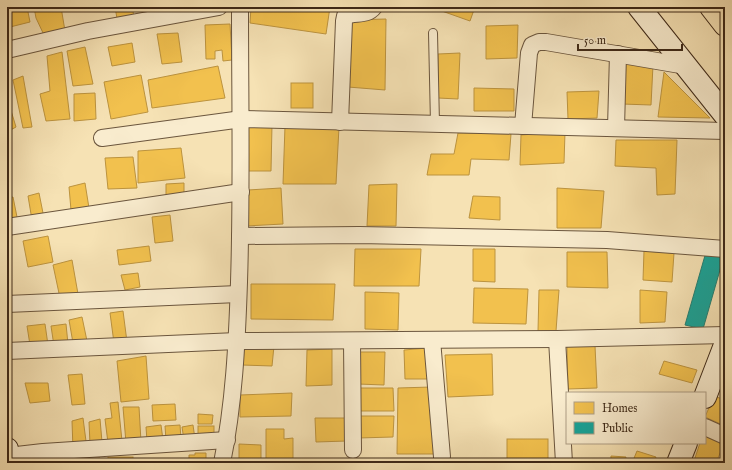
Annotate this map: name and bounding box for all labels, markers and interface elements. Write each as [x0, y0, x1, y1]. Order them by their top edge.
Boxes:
scale bar [578, 26, 682, 52]
text: 50 m [584, 33, 606, 48]
legend [566, 392, 706, 444]
text: Homes [602, 401, 638, 416]
text: Public [602, 421, 633, 436]

